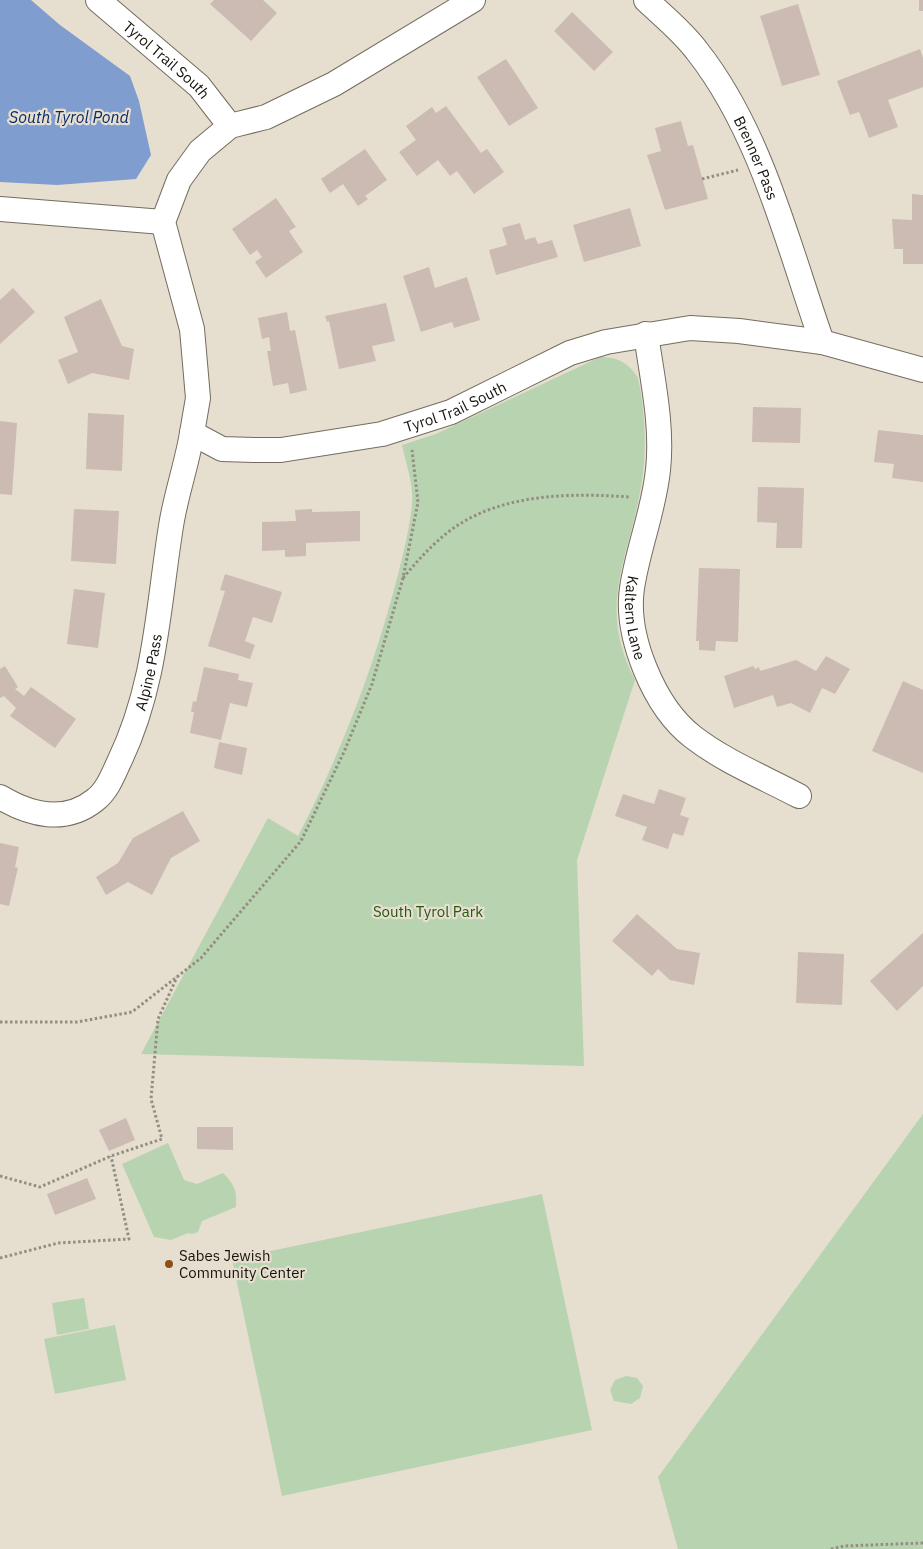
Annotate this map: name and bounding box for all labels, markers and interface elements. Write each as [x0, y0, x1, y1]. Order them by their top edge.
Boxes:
street label: Tyrol Trail South [120, 16, 214, 102]
water label: South Tyrol Pond [9, 107, 130, 127]
street label: Brenner Pass [730, 113, 783, 202]
street label: Tyrol Trail South [402, 377, 509, 436]
street label: Kaltern Lane [621, 574, 650, 662]
street label: Alpine Pass [130, 632, 165, 713]
park label: South Tyrol Park [373, 902, 483, 921]
place label: Sabes Jewish Community Center [179, 1246, 305, 1282]
marker: Sabes Jewish Community Center [163, 1258, 175, 1270]

